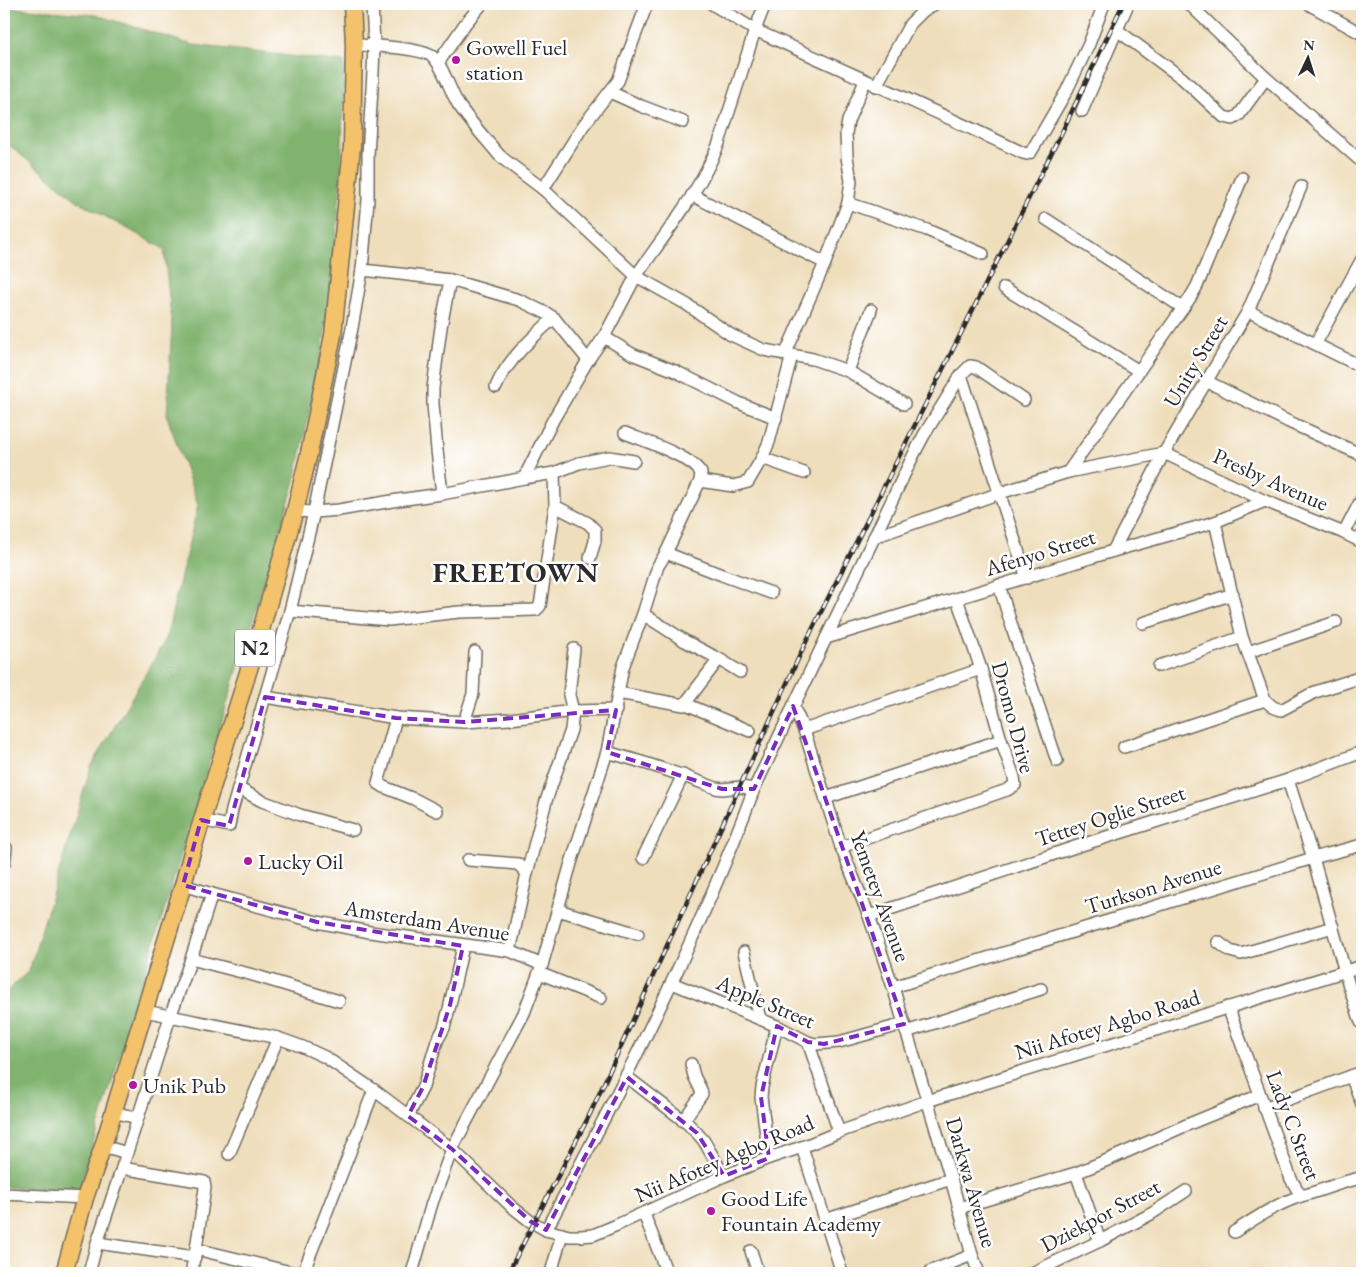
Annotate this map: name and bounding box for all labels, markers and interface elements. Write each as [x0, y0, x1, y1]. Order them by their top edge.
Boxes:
north arrow [1284, 32, 1334, 82]
place label: Gowell Fuel station [466, 33, 567, 87]
text: N [1303, 36, 1316, 54]
marker: Gowell Fuel station [450, 54, 462, 66]
street label: Unity Street [1157, 310, 1234, 413]
street label: Presby Avenue [1209, 441, 1333, 518]
street label: Afenyo Street [981, 522, 1099, 583]
district label: FREETOWN [433, 554, 599, 590]
road number: N2 [235, 630, 275, 666]
street label: Dromo Drive [985, 658, 1042, 776]
street label: Tettey Oglie Street [1032, 778, 1189, 853]
street label: Yemetey Avenue [843, 827, 918, 966]
place label: Lucky Oil [258, 847, 343, 876]
street label: Turkson Avenue [1081, 852, 1225, 921]
marker: Lucky Oil [242, 855, 254, 867]
street label: Amsterdam Avenue [341, 893, 512, 948]
street label: Apple Street [711, 967, 820, 1035]
street label: Nii Afotey Agbo Road [1011, 982, 1204, 1066]
street label: Lady C Street [1259, 1066, 1328, 1184]
place label: Unik Pub [143, 1071, 226, 1100]
marker: Unik Pub [127, 1079, 139, 1091]
street label: Nii Afotey Agbo Road [630, 1107, 819, 1209]
street label: Darkwa Avenue [939, 1114, 1004, 1251]
street label: Dziekpor Street [1035, 1172, 1165, 1259]
place label: Good Life Fountain Academy [721, 1184, 881, 1238]
marker: Good Life Fountain Academy [705, 1205, 717, 1217]

